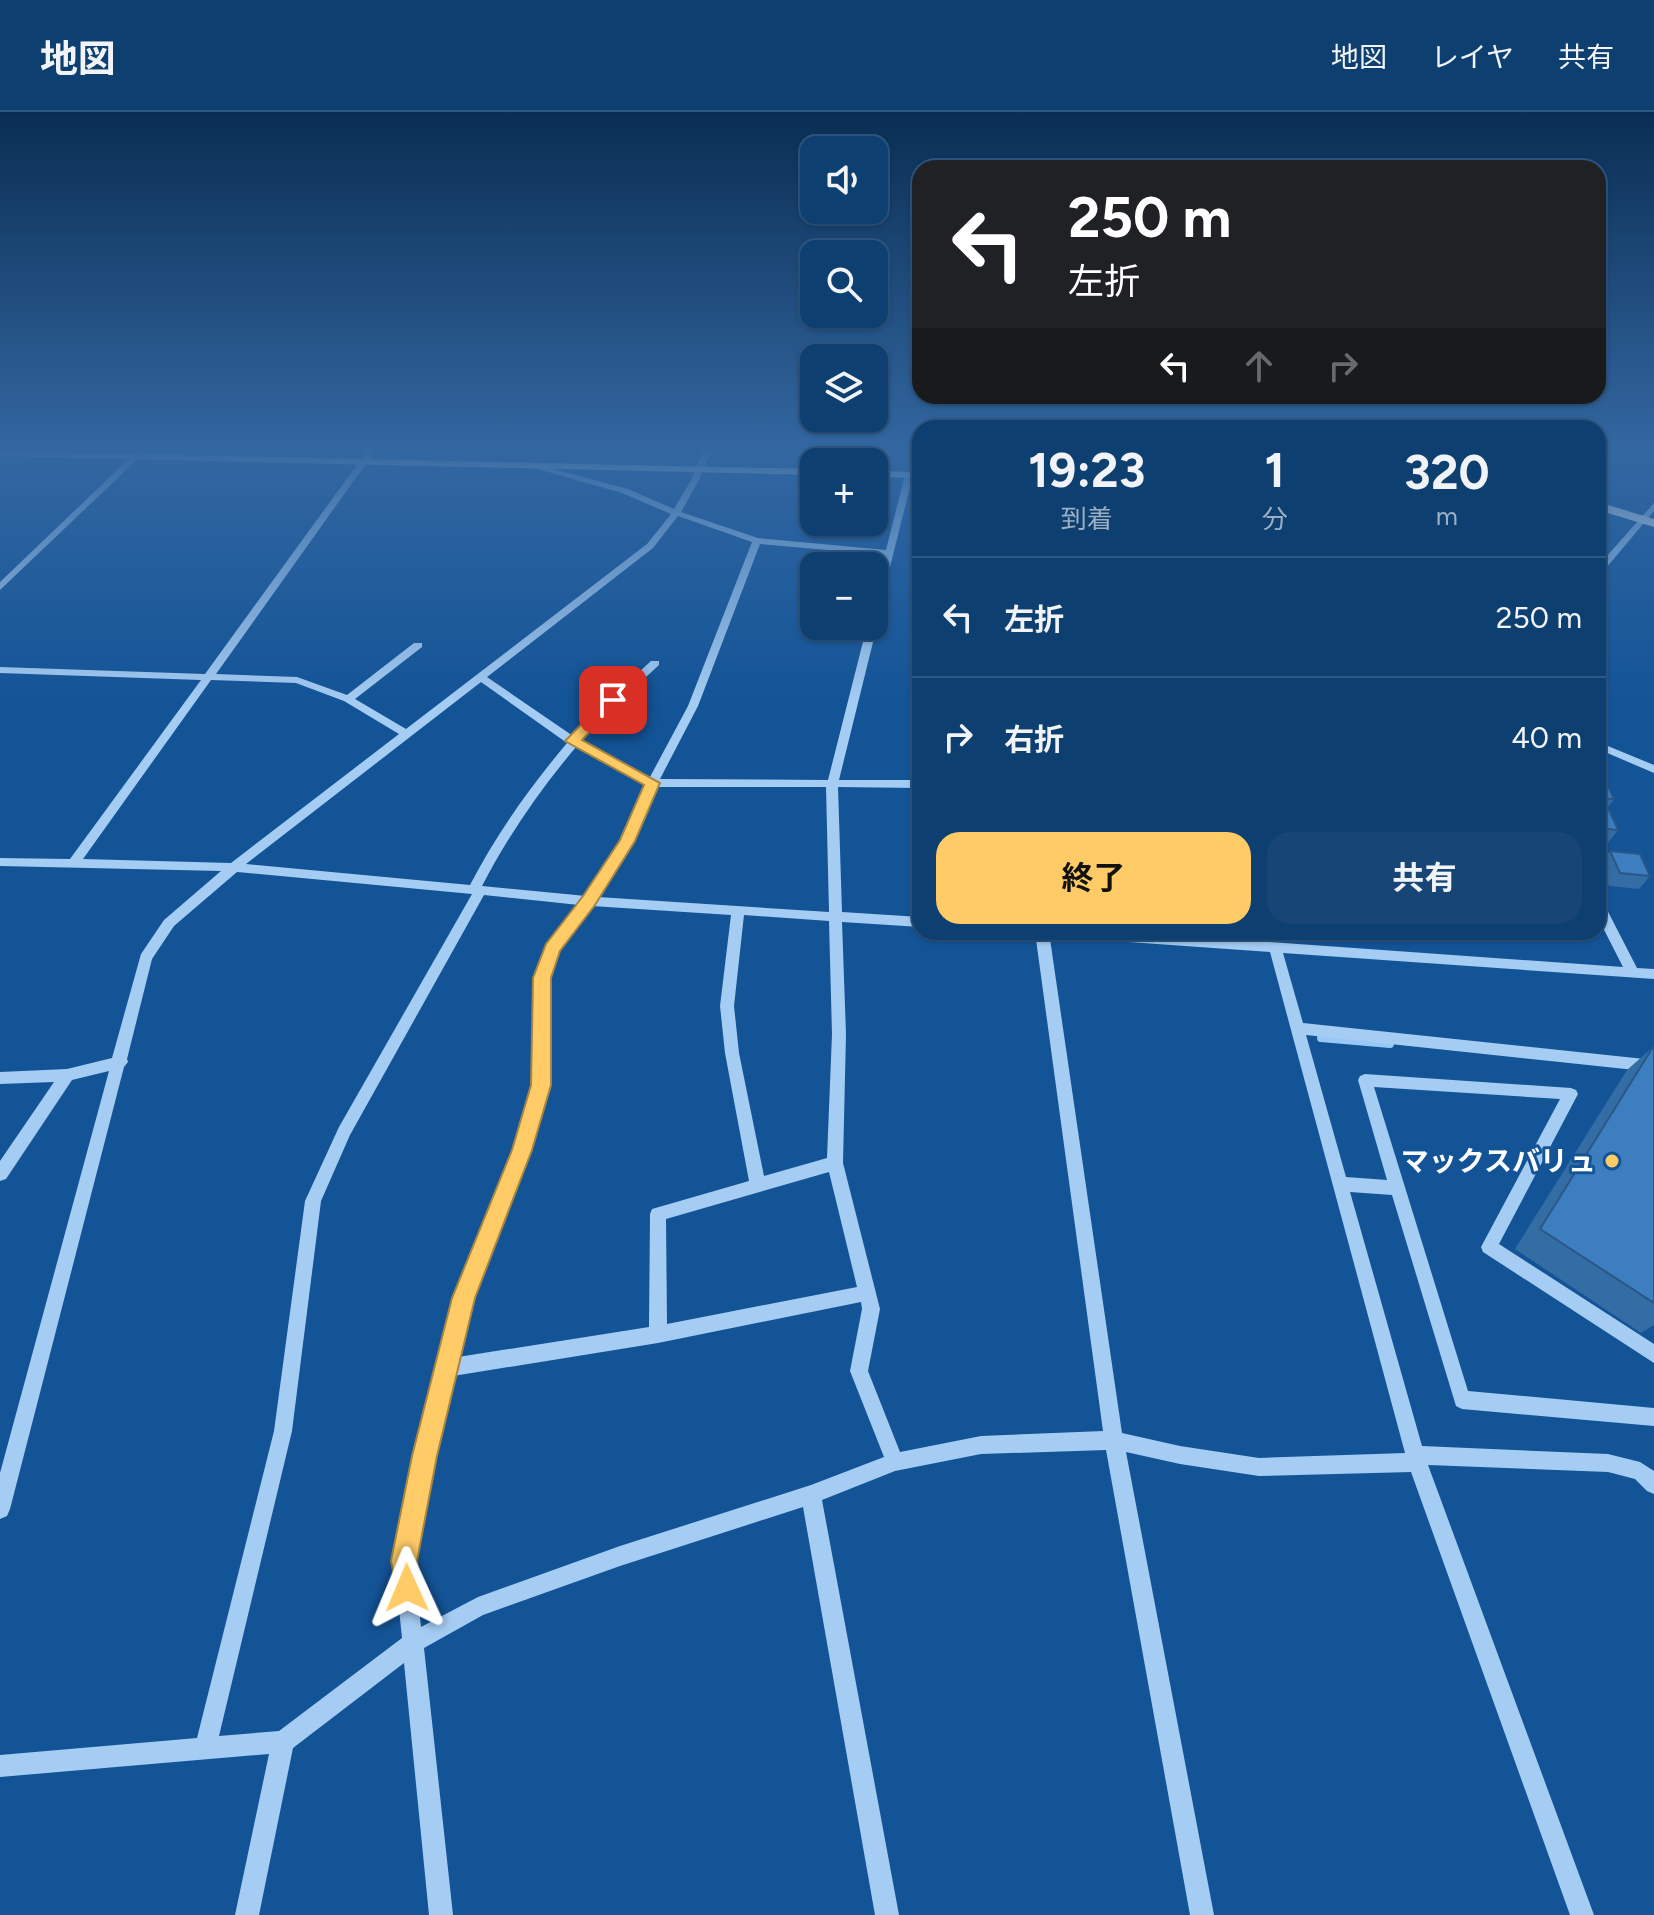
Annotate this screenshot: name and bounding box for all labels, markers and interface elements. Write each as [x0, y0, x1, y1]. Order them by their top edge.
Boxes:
text: 地図 [40, 36, 116, 82]
text: 地図 [1331, 40, 1387, 74]
text: レイヤ [1431, 40, 1514, 74]
text: 共有 [1558, 40, 1614, 74]
map controls [800, 136, 888, 640]
button: sound [800, 136, 888, 224]
text: 250 m [1068, 184, 1231, 251]
icon: left [936, 192, 1040, 296]
button: search [800, 240, 888, 328]
text: 左折 [1068, 260, 1140, 303]
button: layers [800, 344, 888, 432]
icon: left [1153, 344, 1197, 388]
icon: ahead [1237, 344, 1281, 388]
icon: right [1321, 344, 1365, 388]
text: 19:23 [1028, 441, 1145, 499]
text: 1 [1265, 441, 1285, 499]
text: 320 [1404, 443, 1490, 501]
button: + [800, 448, 888, 536]
text: m [1436, 500, 1458, 532]
text: 到着 [1061, 503, 1113, 535]
text: 分 [1262, 503, 1288, 535]
button: − [800, 552, 888, 640]
icon: left [936, 595, 980, 639]
text: 250 m [1496, 599, 1582, 636]
text: 左折 [1004, 601, 1064, 638]
pin [579, 666, 647, 734]
icon: arrive [591, 678, 635, 722]
icon: right [936, 715, 980, 759]
text: 40 m [1511, 719, 1582, 756]
text: 右折 [1004, 721, 1064, 758]
button: 終了 [936, 832, 1251, 924]
button: 共有 [1267, 832, 1582, 924]
place label: マックスバリュ [1401, 1144, 1596, 1178]
marker: マックスバリュ [1603, 1152, 1621, 1170]
position arrow [365, 1546, 449, 1630]

